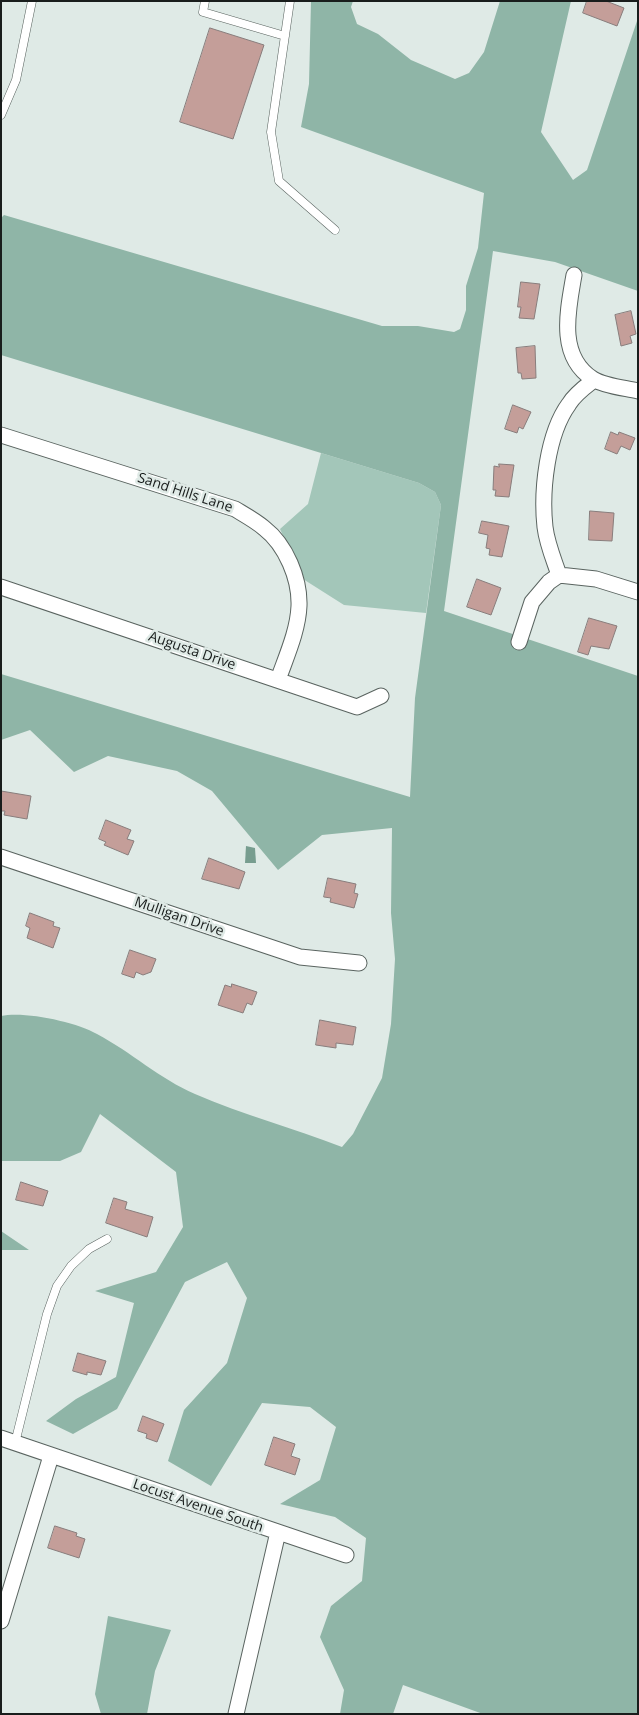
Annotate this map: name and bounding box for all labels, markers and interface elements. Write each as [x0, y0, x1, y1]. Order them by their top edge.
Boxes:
street label: Sand Hills Lane [135, 470, 235, 516]
street label: Augusta Drive [146, 628, 238, 674]
street label: Mulligan Drive [132, 894, 226, 940]
street label: Locust Avenue South [131, 1476, 265, 1536]

